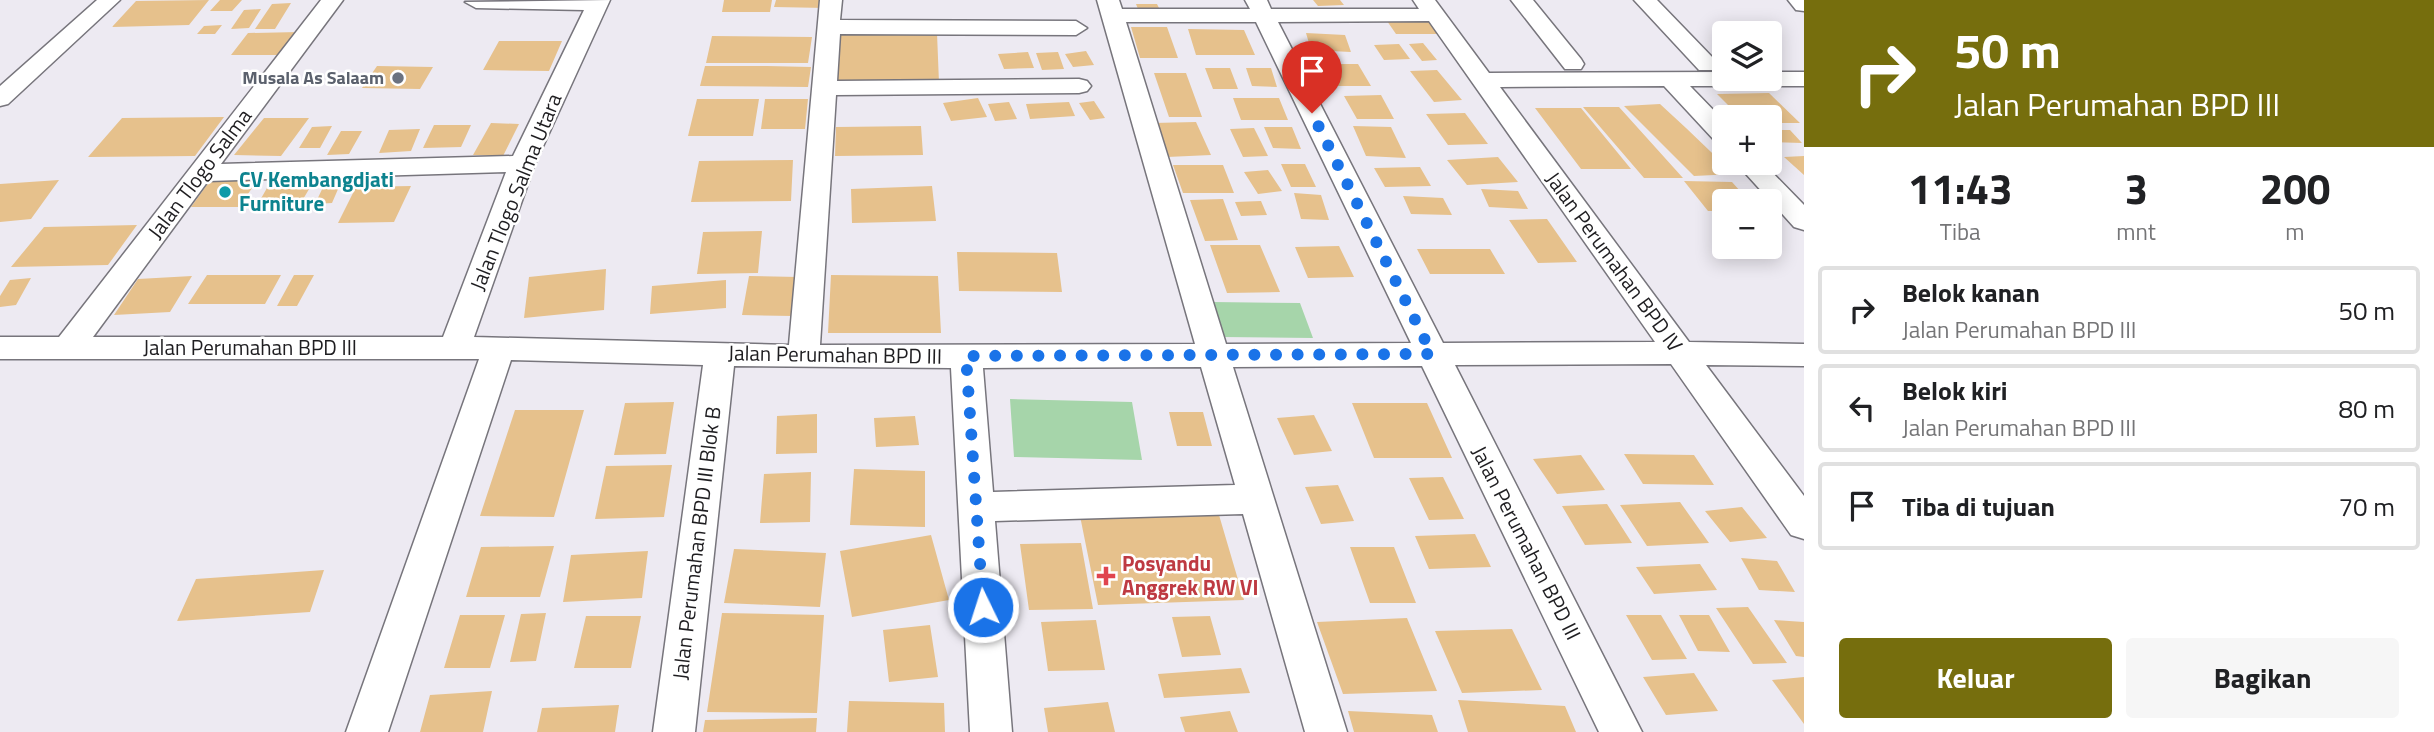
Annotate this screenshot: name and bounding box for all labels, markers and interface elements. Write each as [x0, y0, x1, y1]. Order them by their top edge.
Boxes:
text: 50 m [1954, 12, 2061, 87]
map controls [1712, 21, 1782, 259]
button: layers [1712, 21, 1782, 91]
icon: right [1839, 28, 1930, 119]
pin [1282, 41, 1342, 113]
icon: arrive [1293, 52, 1331, 90]
place label: Musala As Salaam [242, 64, 384, 91]
marker: Musala As Salaam [390, 70, 406, 86]
text: Jalan Perumahan BPD III [1954, 80, 2280, 128]
street label: Jalan Tlogo Salma Utara [461, 88, 569, 295]
street label: Jalan Tlogo Salma [139, 101, 259, 245]
button: + [1712, 105, 1782, 175]
text: 11:43 [1908, 156, 2013, 220]
text: 3 [2124, 156, 2148, 220]
text: 200 [2260, 156, 2330, 220]
place label: CV Kembangdjati Furniture [239, 163, 394, 219]
street label: Jalan Perumahan BPD IV [1538, 165, 1691, 358]
marker: CV Kembangdjati Furniture [217, 184, 233, 200]
button: − [1712, 189, 1782, 259]
text: Tiba [1940, 214, 1981, 249]
text: mnt [2116, 214, 2156, 249]
text: m [2285, 214, 2305, 249]
text: Belok kanan [1902, 273, 2040, 312]
icon: right [1843, 291, 1881, 329]
text: 50 m [2338, 291, 2395, 330]
text: Jalan Perumahan BPD III [1902, 312, 2136, 347]
street label: Jalan Perumahan BPD III [143, 331, 357, 363]
street label: Jalan Perumahan BPD III [728, 336, 942, 372]
text: Belok kiri [1902, 371, 2008, 410]
icon: left [1843, 389, 1881, 427]
text: 80 m [2338, 389, 2395, 428]
street label: Jalan Perumahan BPD III Blok B [663, 404, 729, 681]
text: Jalan Perumahan BPD III [1902, 410, 2136, 445]
street label: Jalan Perumahan BPD III [1464, 440, 1590, 645]
icon: arrive [1843, 487, 1881, 525]
text: Tiba di tujuan [1902, 487, 2055, 526]
text: 70 m [2338, 487, 2395, 526]
place label: Posyandu Anggrek RW VI [1122, 547, 1258, 603]
marker: Posyandu Anggrek RW VI [1096, 566, 1116, 586]
position arrow [946, 570, 1020, 644]
button: Keluar [1839, 638, 2112, 718]
button: Bagikan [2126, 638, 2399, 718]

